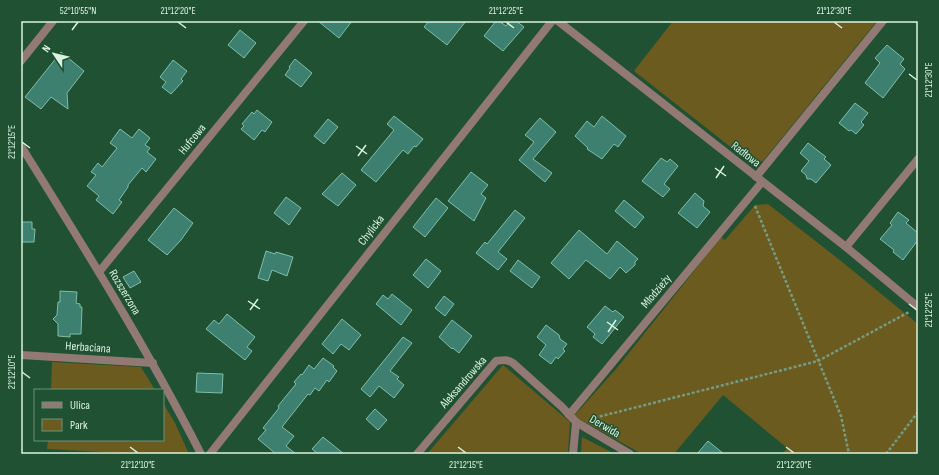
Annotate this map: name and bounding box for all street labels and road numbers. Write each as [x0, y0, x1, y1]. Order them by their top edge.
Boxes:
street label: Hufcowa [175, 121, 210, 158]
street label: Radłowa [728, 138, 764, 171]
street label: Chylicka [355, 212, 388, 248]
street label: Rozszerzona [105, 267, 144, 318]
street label: Młodzieży [638, 271, 675, 311]
street label: Herbaciana [65, 338, 111, 357]
street label: Aleksandrowska [436, 353, 490, 412]
street label: Derwida [587, 412, 623, 441]

